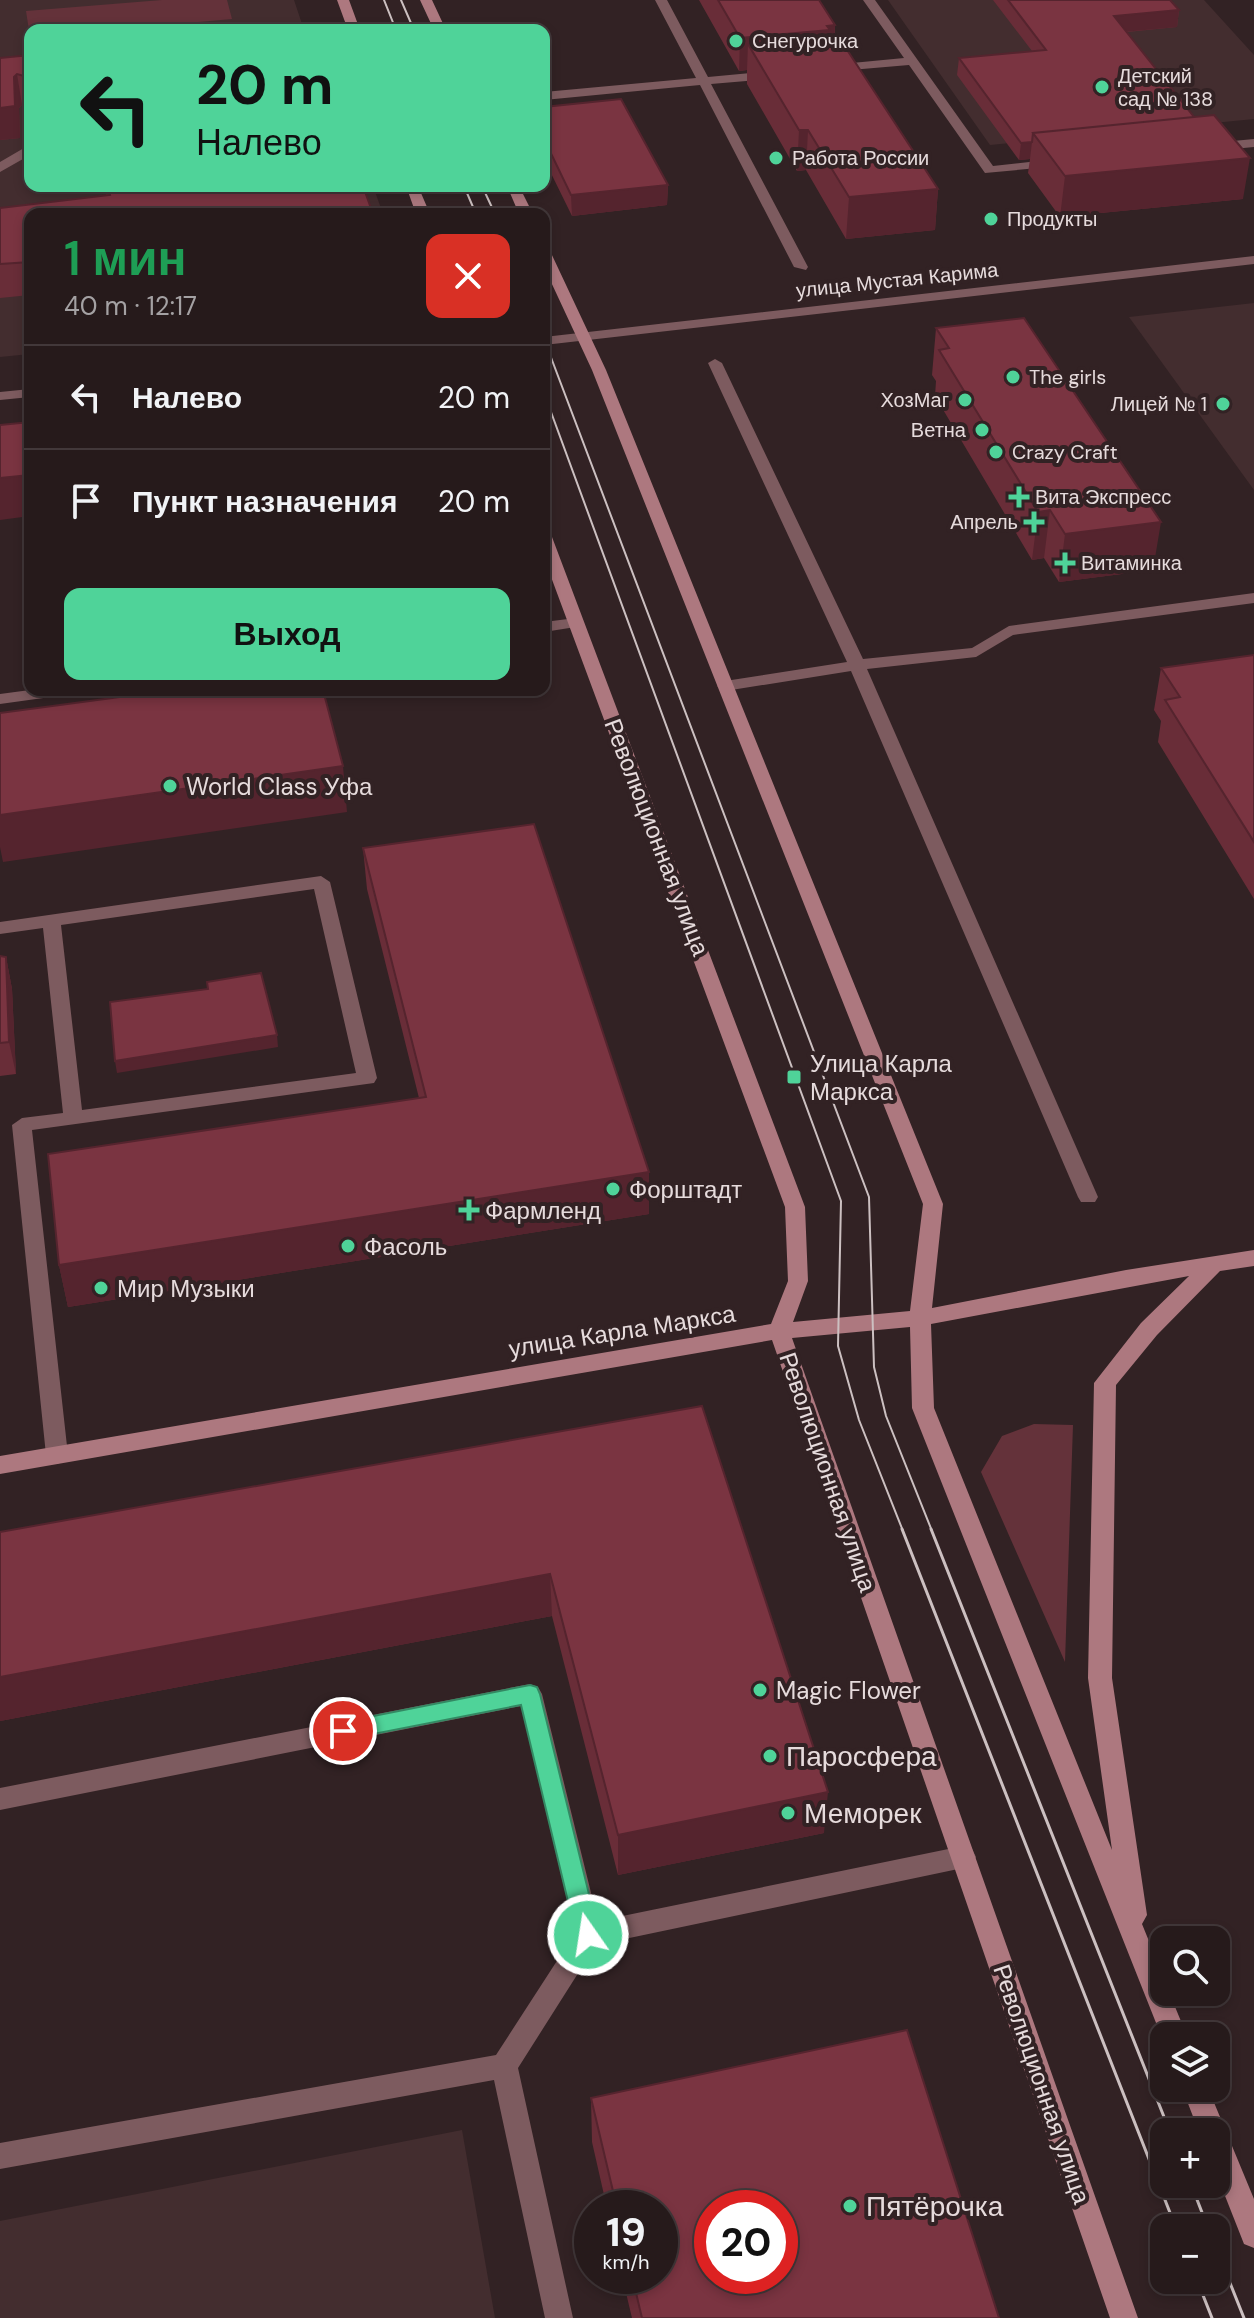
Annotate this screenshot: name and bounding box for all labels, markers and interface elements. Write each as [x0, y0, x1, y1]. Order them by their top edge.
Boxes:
place label: Снегурочка [752, 28, 859, 54]
marker: Снегурочка [727, 32, 745, 50]
text: 20 m [196, 48, 333, 121]
icon: left [64, 56, 168, 160]
place label: Детский сад № 138 [1118, 63, 1213, 112]
marker: Детский сад № 138 [1093, 78, 1111, 96]
text: Налево [196, 119, 322, 166]
place label: Работа России [792, 145, 929, 171]
marker: Работа России [767, 149, 785, 167]
place label: Продукты [1007, 206, 1097, 232]
marker: Продукты [982, 210, 1000, 228]
text: 1 мин [64, 227, 186, 290]
button: close [426, 234, 510, 318]
street label: улица Мустая Карима [795, 256, 1000, 304]
text: 40 m · 12:17 [64, 289, 197, 323]
place label: The girls [1029, 364, 1106, 390]
marker: The girls [1004, 368, 1022, 386]
icon: left [64, 375, 108, 419]
text: Налево [132, 378, 242, 417]
text: 20 m [438, 378, 510, 417]
place label: ХозМаг [881, 387, 949, 413]
marker: ХозМаг [956, 391, 974, 409]
place label: Лицей № 1 [1111, 391, 1207, 417]
marker: Лицей № 1 [1214, 395, 1232, 413]
place label: Ветна [911, 417, 967, 443]
marker: Ветна [973, 421, 991, 439]
place label: Crazy Craft [1012, 439, 1118, 465]
marker: Crazy Craft [987, 443, 1005, 461]
icon: arrive [64, 479, 108, 523]
text: Пункт назначения [132, 482, 397, 521]
text: 20 m [438, 482, 510, 521]
place label: Вита Экспресс [1035, 484, 1171, 510]
marker: Вита Экспресс [1010, 488, 1028, 506]
place label: Апрель [950, 509, 1018, 535]
marker: Апрель [1025, 513, 1043, 531]
place label: Витаминка [1081, 550, 1183, 576]
marker: Витаминка [1056, 554, 1074, 572]
button: Выход [64, 588, 510, 680]
street label: Революционная улица [597, 714, 717, 960]
place label: World Class Уфа [186, 771, 373, 802]
marker: World Class Уфа [161, 777, 179, 795]
place label: Улица Карла Маркса [810, 1048, 952, 1107]
marker: Улица Карла Маркса [785, 1068, 803, 1086]
place label: Форштадт [629, 1174, 742, 1205]
marker: Форштадт [604, 1180, 622, 1198]
place label: Фармленд [485, 1195, 601, 1226]
marker: Фармленд [460, 1201, 478, 1219]
place label: Фасоль [364, 1231, 447, 1262]
marker: Фасоль [339, 1237, 357, 1255]
place label: Мир Музыки [117, 1273, 255, 1304]
marker: Мир Музыки [92, 1279, 110, 1297]
street label: улица Карла Маркса [506, 1298, 738, 1364]
street label: Революционная улица [772, 1348, 884, 1596]
place label: Magic Flower [776, 1675, 921, 1706]
marker: Magic Flower [751, 1681, 769, 1699]
pin [309, 1697, 377, 1765]
icon: arrive [321, 1709, 365, 1753]
place label: Паросфера [786, 1738, 937, 1775]
marker: Паросфера [761, 1747, 779, 1765]
place label: Меморек [804, 1795, 922, 1832]
marker: Меморек [779, 1804, 797, 1822]
position arrow [546, 1893, 630, 1977]
map controls [1150, 1926, 1230, 2294]
button: search [1150, 1926, 1230, 2006]
street label: Революционная улица [986, 1960, 1098, 2208]
button: layers [1150, 2022, 1230, 2102]
button: + [1150, 2118, 1230, 2198]
place label: Пятёрочка [866, 2188, 1004, 2225]
speed limit sign: 20 [694, 2190, 798, 2294]
marker: Пятёрочка [841, 2197, 859, 2215]
text: 19 [606, 2206, 646, 2258]
button: − [1150, 2214, 1230, 2294]
text: km/h [602, 2249, 650, 2275]

